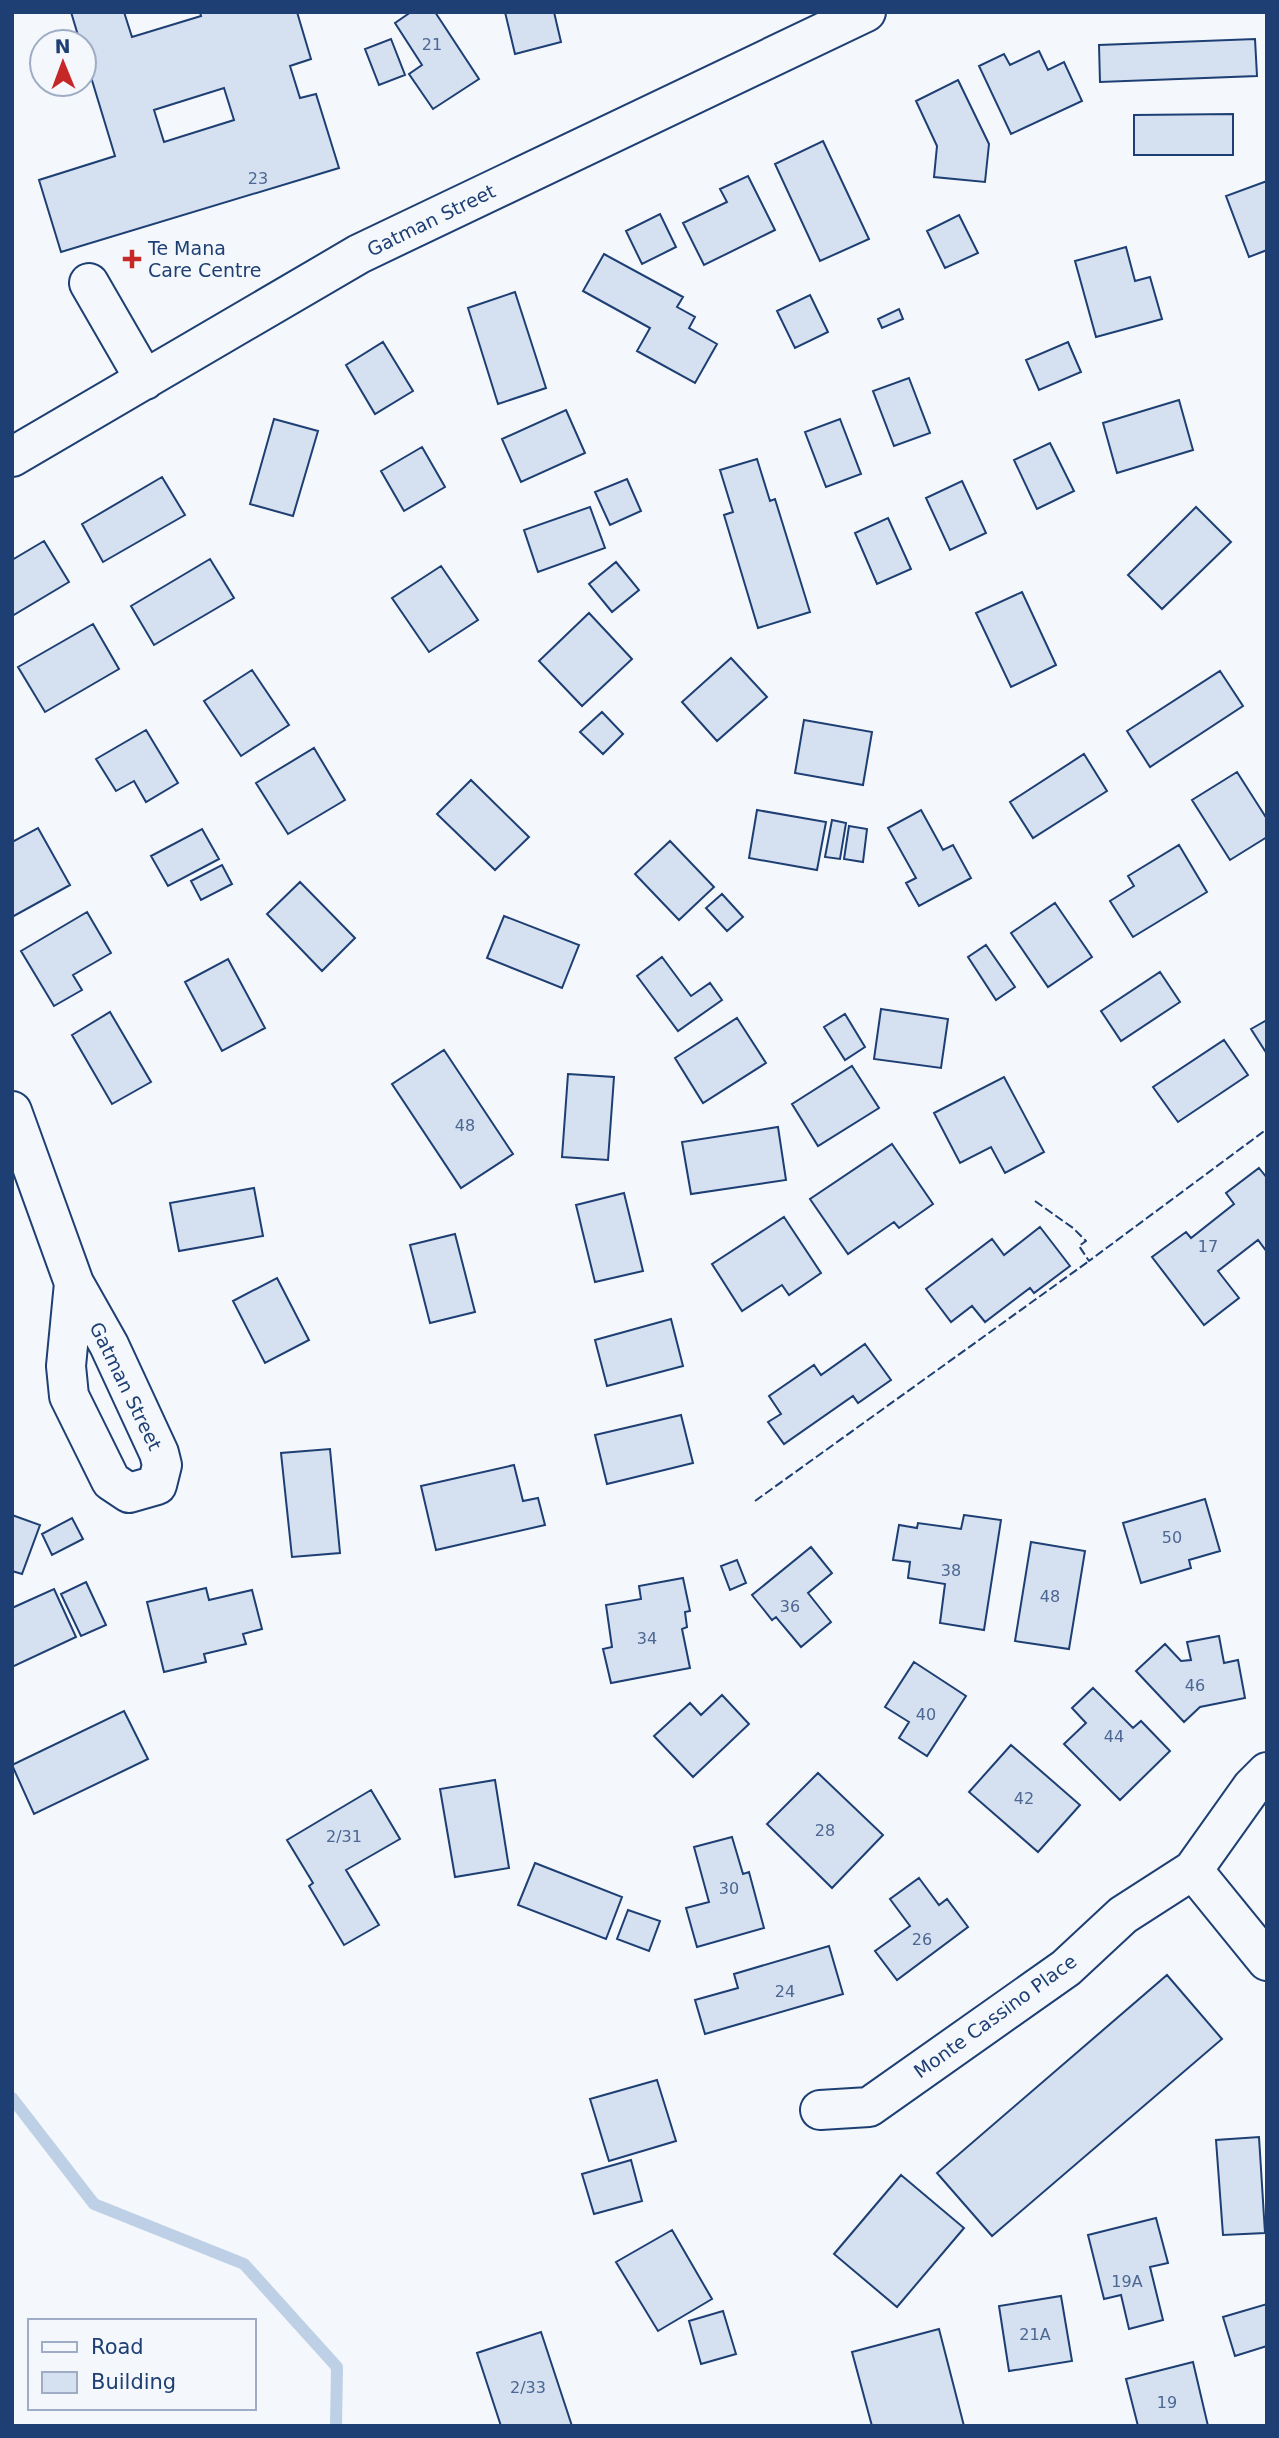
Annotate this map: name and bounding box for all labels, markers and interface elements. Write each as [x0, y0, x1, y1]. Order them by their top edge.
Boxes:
north arrow [28, 28, 98, 98]
text: N [55, 35, 71, 57]
house number: 21 [422, 35, 442, 54]
house number: 23 [248, 169, 268, 188]
street label: Gatman Street [363, 179, 499, 261]
place label: Te Mana Care Centre [147, 237, 262, 281]
marker: Te Mana Care Centre [122, 249, 142, 269]
house number: 48 [455, 1116, 475, 1135]
house number: 17 [1198, 1237, 1218, 1256]
street label: Gatman Street [85, 1318, 167, 1454]
house number: 50 [1162, 1528, 1182, 1547]
house number: 38 [941, 1561, 961, 1580]
house number: 48 [1040, 1587, 1060, 1606]
house number: 36 [780, 1597, 800, 1616]
house number: 34 [637, 1629, 657, 1648]
house number: 46 [1185, 1676, 1205, 1695]
house number: 40 [916, 1705, 936, 1724]
house number: 44 [1104, 1727, 1124, 1746]
house number: 42 [1014, 1789, 1034, 1808]
house number: 28 [815, 1821, 835, 1840]
house number: 2/31 [326, 1827, 362, 1846]
house number: 30 [719, 1879, 739, 1898]
house number: 26 [912, 1930, 932, 1949]
street label: Monte Cassino Place [909, 1950, 1081, 2082]
house number: 24 [775, 1982, 795, 2001]
house number: 19A [1111, 2272, 1143, 2291]
legend [28, 2319, 256, 2410]
house number: 21A [1019, 2325, 1051, 2344]
text: Road [91, 2335, 144, 2359]
text: Building [91, 2370, 176, 2394]
house number: 2/33 [510, 2378, 546, 2397]
house number: 19 [1157, 2393, 1177, 2412]

